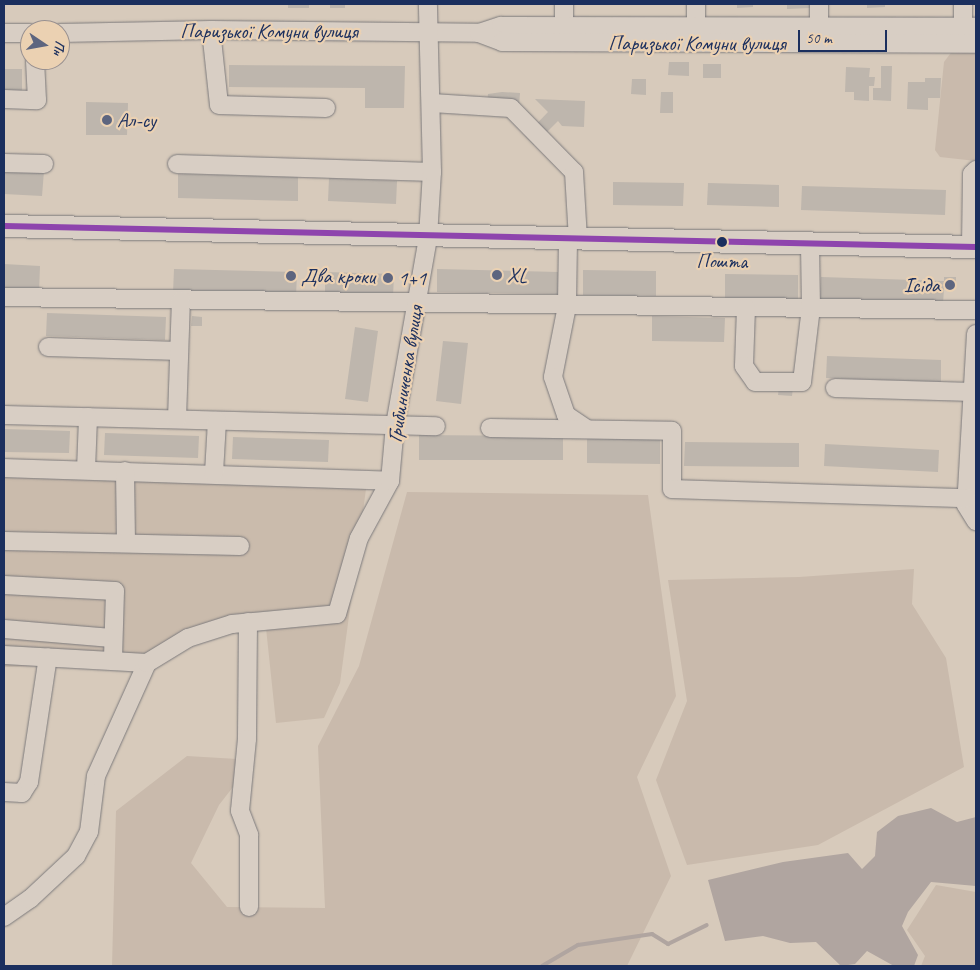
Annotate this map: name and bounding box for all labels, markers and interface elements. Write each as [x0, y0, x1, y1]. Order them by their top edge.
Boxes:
street label: Паризької Комуни вулиця [181, 18, 357, 44]
north arrow [20, 20, 70, 70]
scale bar [800, 20, 889, 52]
text: 50 m [806, 29, 832, 48]
street label: Паризької Комуни вулиця [609, 30, 785, 56]
text: Пн [49, 39, 69, 57]
place label: Ал-су [117, 107, 156, 133]
marker: Ал-су [101, 114, 113, 126]
marker: Пошта [717, 237, 727, 247]
place label: Пошта [697, 249, 747, 273]
place label: XL [507, 262, 527, 288]
place label: Два кроки [301, 263, 377, 289]
place label: 1+1 [398, 265, 426, 291]
marker: XL [491, 269, 503, 281]
marker: Два кроки [285, 270, 297, 282]
marker: 1+1 [382, 272, 394, 284]
place label: Ісіда [904, 272, 940, 298]
marker: Ісіда [944, 279, 956, 291]
street label: Грибиниченка вулиця [382, 303, 428, 445]

